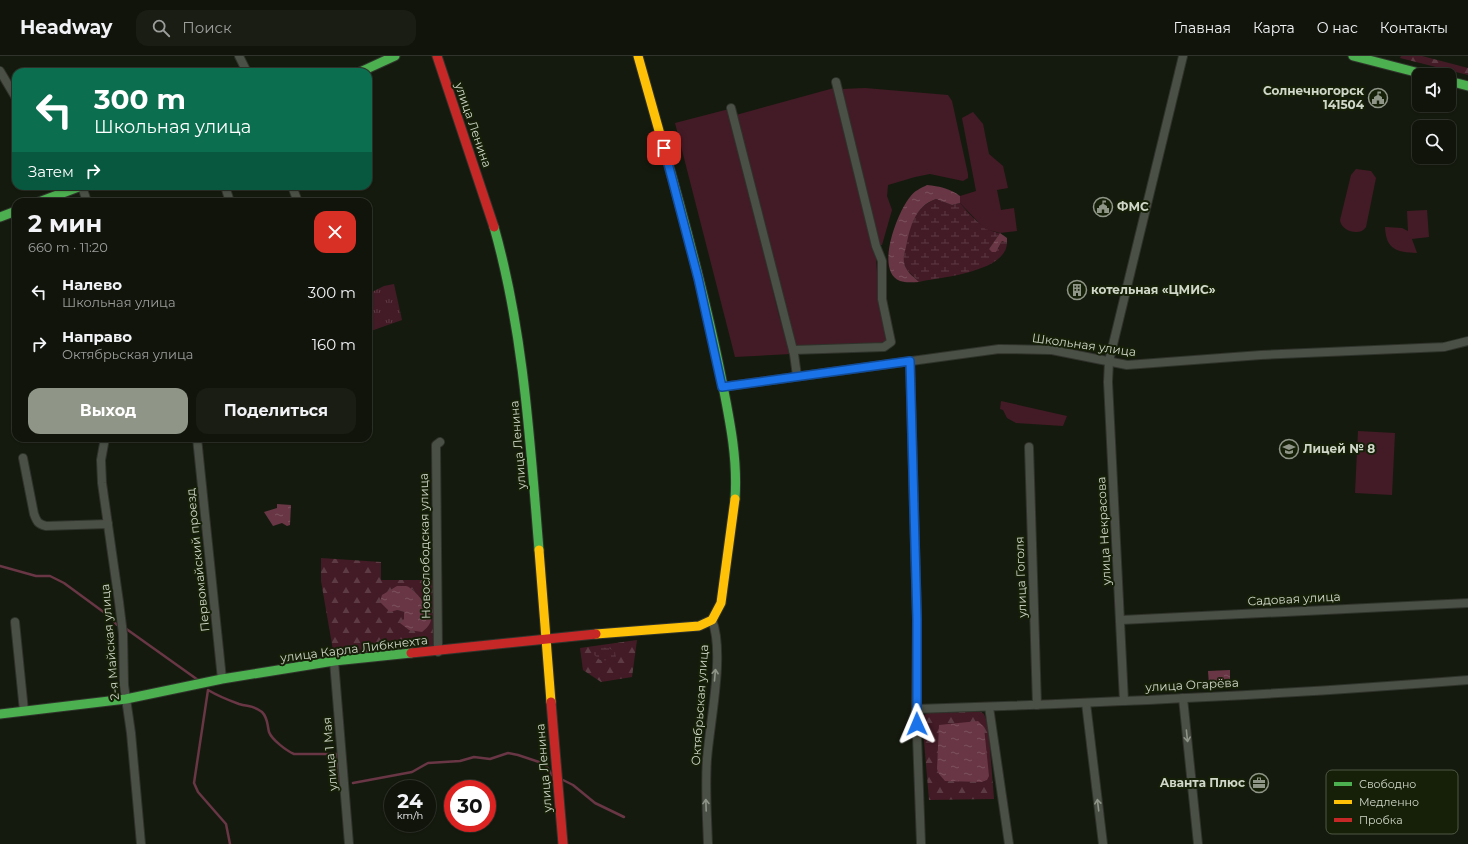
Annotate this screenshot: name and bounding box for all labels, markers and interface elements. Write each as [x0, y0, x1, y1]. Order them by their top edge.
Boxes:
search box [136, 10, 416, 46]
text: Headway [20, 16, 112, 39]
icon: search [150, 17, 172, 39]
text: Поиск [182, 18, 232, 37]
text: Главная [1173, 19, 1231, 37]
text: Карта [1253, 19, 1295, 37]
text: О нас [1317, 19, 1358, 37]
text: Контакты [1380, 19, 1448, 37]
map controls [1412, 68, 1456, 164]
button: sound [1412, 68, 1456, 112]
street label: улица Ленина [452, 79, 495, 169]
text: 300 m [94, 82, 186, 116]
place label: Солнечногорск 141504 [1263, 83, 1365, 112]
icon: left [28, 84, 80, 136]
public building icon: Солнечногорск 141504 [1367, 87, 1389, 109]
text: Школьная улица [94, 116, 251, 138]
button: search [1412, 120, 1456, 164]
pin [647, 131, 681, 165]
icon: arrive [653, 137, 675, 159]
icon: right [82, 160, 104, 182]
text: Затем [28, 162, 74, 181]
public building icon: ФМС [1092, 196, 1114, 218]
place label: ФМС [1117, 199, 1149, 214]
text: 2 мин [28, 209, 102, 238]
button: close [314, 211, 356, 253]
text: 660 m · 11:20 [28, 239, 108, 255]
text: Налево [62, 275, 122, 294]
building icon: котельная «ЦМИС» [1066, 279, 1088, 301]
icon: left [28, 281, 50, 303]
place label: котельная «ЦМИС» [1091, 282, 1216, 297]
text: 300 m [308, 283, 356, 302]
text: Школьная улица [62, 294, 176, 310]
text: Направо [62, 327, 132, 346]
street label: Школьная улица [1031, 330, 1137, 359]
icon: right [28, 333, 50, 355]
text: 160 m [312, 335, 356, 354]
text: Октябрьская улица [62, 346, 193, 362]
button: Выход [28, 388, 188, 434]
button: Поделиться [196, 388, 356, 434]
street label: улица Ленина [506, 400, 529, 491]
school or university icon: Лицей № 8 [1278, 438, 1300, 460]
place label: Лицей № 8 [1303, 441, 1375, 456]
street label: Новослободская улица [416, 473, 433, 619]
street label: улица Некрасова [1093, 476, 1114, 587]
street label: Первомайский проезд [182, 487, 212, 633]
street label: улица Гоголя [1012, 536, 1029, 619]
street label: 2-я Майская улица [97, 583, 122, 701]
street label: Садовая улица [1247, 589, 1341, 608]
street label: улица Карла Либкнехта [278, 632, 429, 665]
street label: Октябрьская улица [688, 644, 711, 766]
one-way arrow [712, 669, 719, 682]
street label: улица Огарёва [1144, 675, 1239, 694]
position arrow [896, 703, 938, 745]
street label: улица 1 Мая [319, 717, 340, 793]
street label: улица Ленина [532, 723, 555, 814]
one-way arrow [1183, 729, 1191, 742]
legend [1326, 770, 1458, 834]
office icon: Аванта Плюс [1248, 772, 1270, 794]
place label: Аванта Плюс [1160, 775, 1245, 790]
text: Свободно [1359, 777, 1416, 791]
speed limit sign: 30 [444, 780, 496, 832]
text: 24 [397, 789, 423, 813]
text: Медленно [1359, 795, 1419, 809]
one-way arrow [703, 799, 710, 812]
one-way arrow [1094, 799, 1102, 812]
text: km/h [397, 809, 423, 822]
text: Пробка [1359, 813, 1403, 827]

